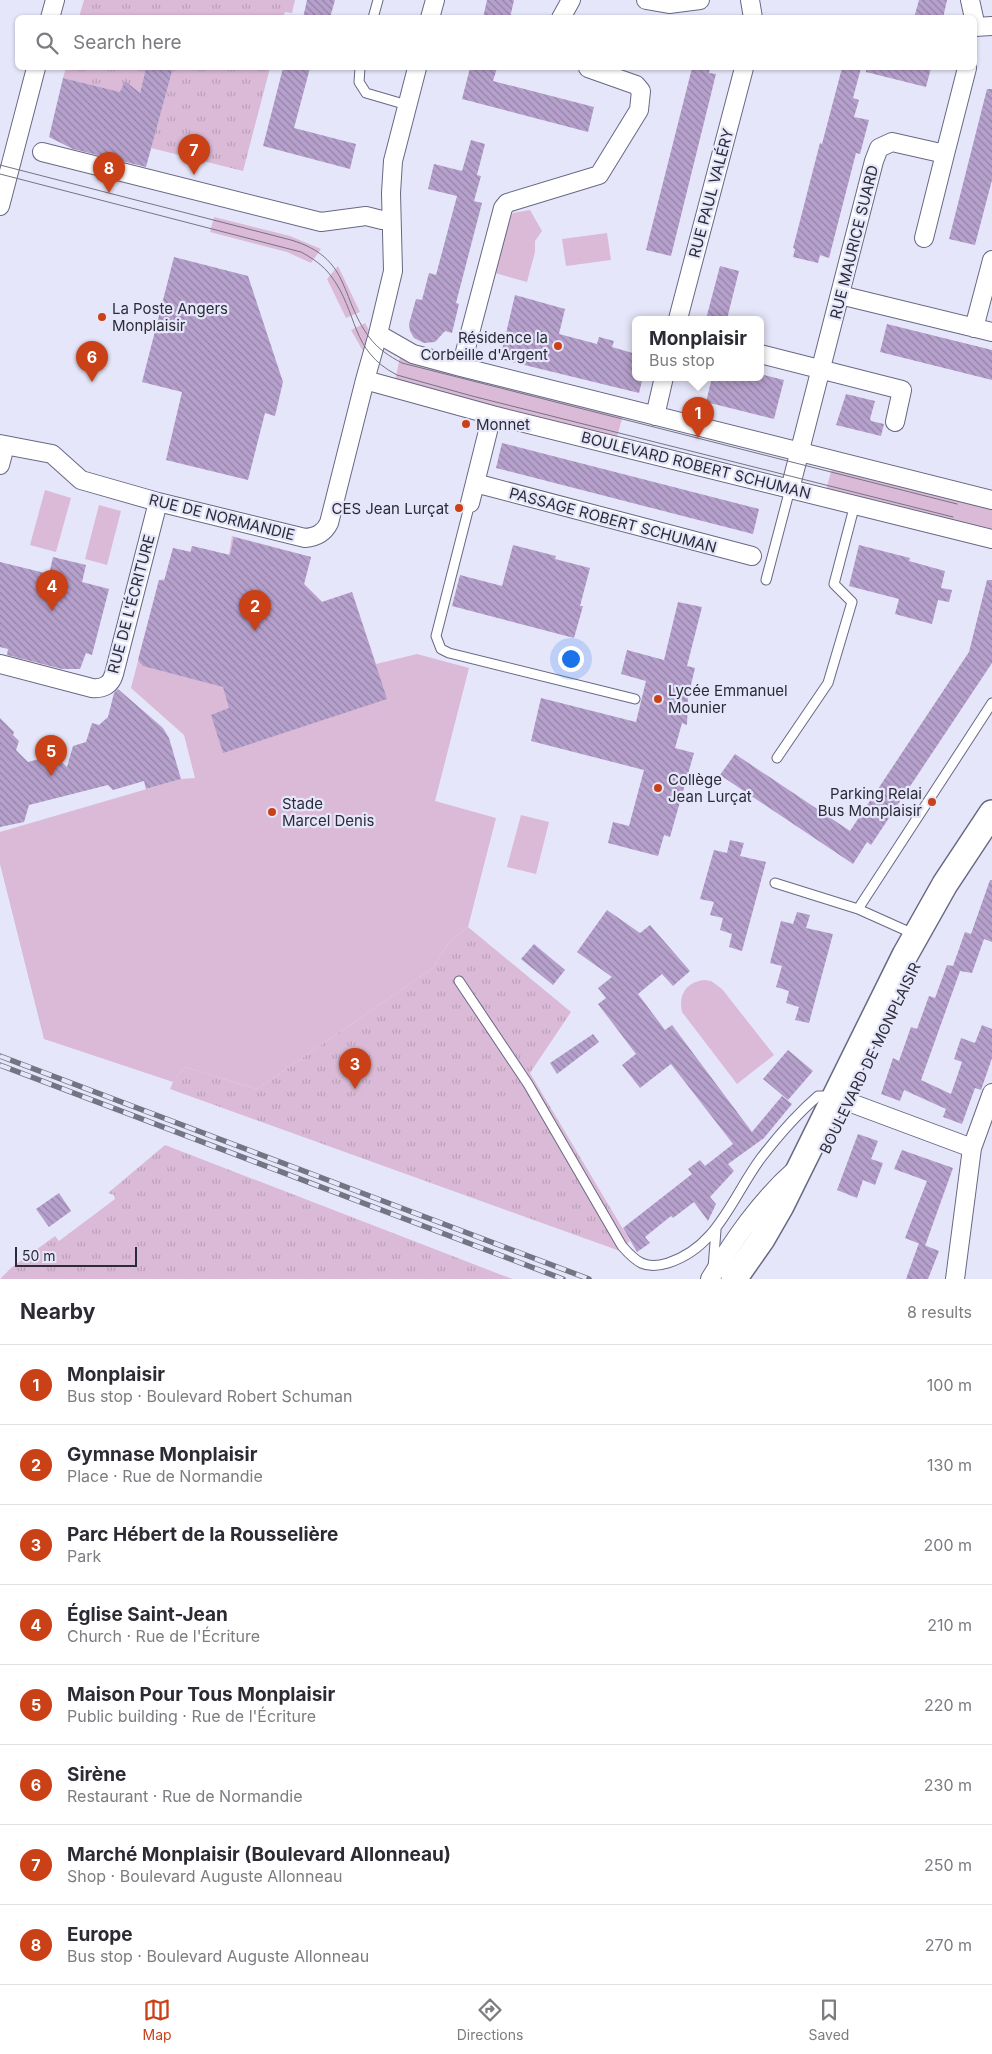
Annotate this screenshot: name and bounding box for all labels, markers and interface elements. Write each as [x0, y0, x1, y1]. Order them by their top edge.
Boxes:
search box [15, 15, 977, 70]
icon: search [33, 29, 61, 57]
text: Search here [73, 31, 182, 54]
street label: RUE PAUL VALÉRY [685, 126, 737, 260]
pin: 7 [178, 134, 210, 175]
pin: 8 [93, 152, 125, 193]
street label: RUE MAURICE SUARD [826, 163, 882, 321]
place label: La Poste Angers Monplaisir [112, 299, 228, 335]
marker: La Poste Angers Monplaisir [96, 311, 108, 323]
popup [632, 316, 764, 381]
text: Monplaisir [649, 327, 747, 350]
place label: Résidence la Corbeille d'Argent [420, 328, 548, 364]
marker: Résidence la Corbeille d'Argent [552, 340, 564, 352]
pin: 6 [76, 341, 108, 382]
text: Bus stop [649, 350, 715, 370]
pin: 1 [682, 397, 714, 438]
place label: Monnet [476, 415, 530, 434]
marker: Monnet [460, 418, 472, 430]
street label: BOULEVARD ROBERT SCHUMAN [579, 427, 813, 503]
street label: PASSAGE ROBERT SCHUMAN [507, 483, 719, 557]
street label: RUE DE NORMANDIE [147, 490, 297, 544]
place label: CES Jean Lurçat [331, 499, 449, 518]
marker: CES Jean Lurçat [453, 502, 465, 514]
street label: RUE DE L'ÉCRITURE [103, 533, 159, 675]
pin: 4 [36, 570, 68, 611]
pin: 2 [239, 590, 271, 631]
your location [558, 646, 584, 672]
place label: Lycée Emmanuel Mounier [668, 681, 788, 717]
marker: Lycée Emmanuel Mounier [652, 693, 664, 705]
pin: 5 [35, 735, 67, 776]
place label: Collège Jean Lurçat [668, 770, 752, 806]
marker: Collège Jean Lurçat [652, 782, 664, 794]
place label: Parking Relai Bus Monplaisir [818, 784, 922, 820]
place label: Stade Marcel Denis [282, 794, 375, 830]
marker: Parking Relai Bus Monplaisir [926, 796, 938, 808]
marker: Stade Marcel Denis [266, 806, 278, 818]
street label: BOULEVARD DE MONPLAISIR [815, 959, 925, 1157]
pin: 3 [339, 1048, 371, 1089]
scale bar [15, 1244, 138, 1267]
text: 50 m [22, 1247, 56, 1264]
text: Nearby [20, 1299, 95, 1324]
text: 8 results [907, 1302, 972, 1322]
text: Monplaisir [67, 1363, 165, 1386]
text: 1 [33, 1375, 39, 1395]
text: 100 m [927, 1375, 972, 1395]
text: Bus stop · Boulevard Robert Schuman [67, 1386, 352, 1406]
text: Gymnase Monplaisir [67, 1443, 257, 1466]
text: 2 [31, 1455, 41, 1475]
text: 130 m [927, 1455, 972, 1475]
text: Place · Rue de Normandie [67, 1466, 263, 1486]
text: Parc Hébert de la Rousselière [67, 1523, 338, 1546]
text: 3 [31, 1535, 41, 1555]
text: 200 m [924, 1535, 972, 1555]
text: Park [67, 1546, 101, 1566]
text: Église Saint-Jean [67, 1603, 228, 1626]
text: 4 [31, 1615, 41, 1635]
text: 210 m [927, 1615, 972, 1635]
text: Church · Rue de l'Écriture [67, 1626, 260, 1646]
text: Maison Pour Tous Monplaisir [67, 1683, 335, 1706]
text: 5 [31, 1695, 41, 1715]
text: 220 m [924, 1695, 972, 1715]
text: Public building · Rue de l'Écriture [67, 1706, 316, 1726]
text: Sirène [67, 1763, 126, 1786]
text: 6 [31, 1775, 41, 1795]
text: 230 m [924, 1775, 972, 1795]
text: Restaurant · Rue de Normandie [67, 1786, 302, 1806]
text: Marché Monplaisir (Boulevard Allonneau) [67, 1843, 451, 1866]
text: 7 [31, 1855, 41, 1875]
text: 250 m [924, 1855, 972, 1875]
text: Shop · Boulevard Auguste Allonneau [67, 1866, 342, 1886]
text: Europe [67, 1923, 133, 1946]
text: 8 [31, 1935, 41, 1955]
text: 270 m [925, 1935, 972, 1955]
text: Bus stop · Boulevard Auguste Allonneau [67, 1946, 369, 1966]
tab: Map [143, 1996, 172, 2043]
tab: Directions [457, 1996, 523, 2043]
tab: Saved [808, 1996, 849, 2043]

